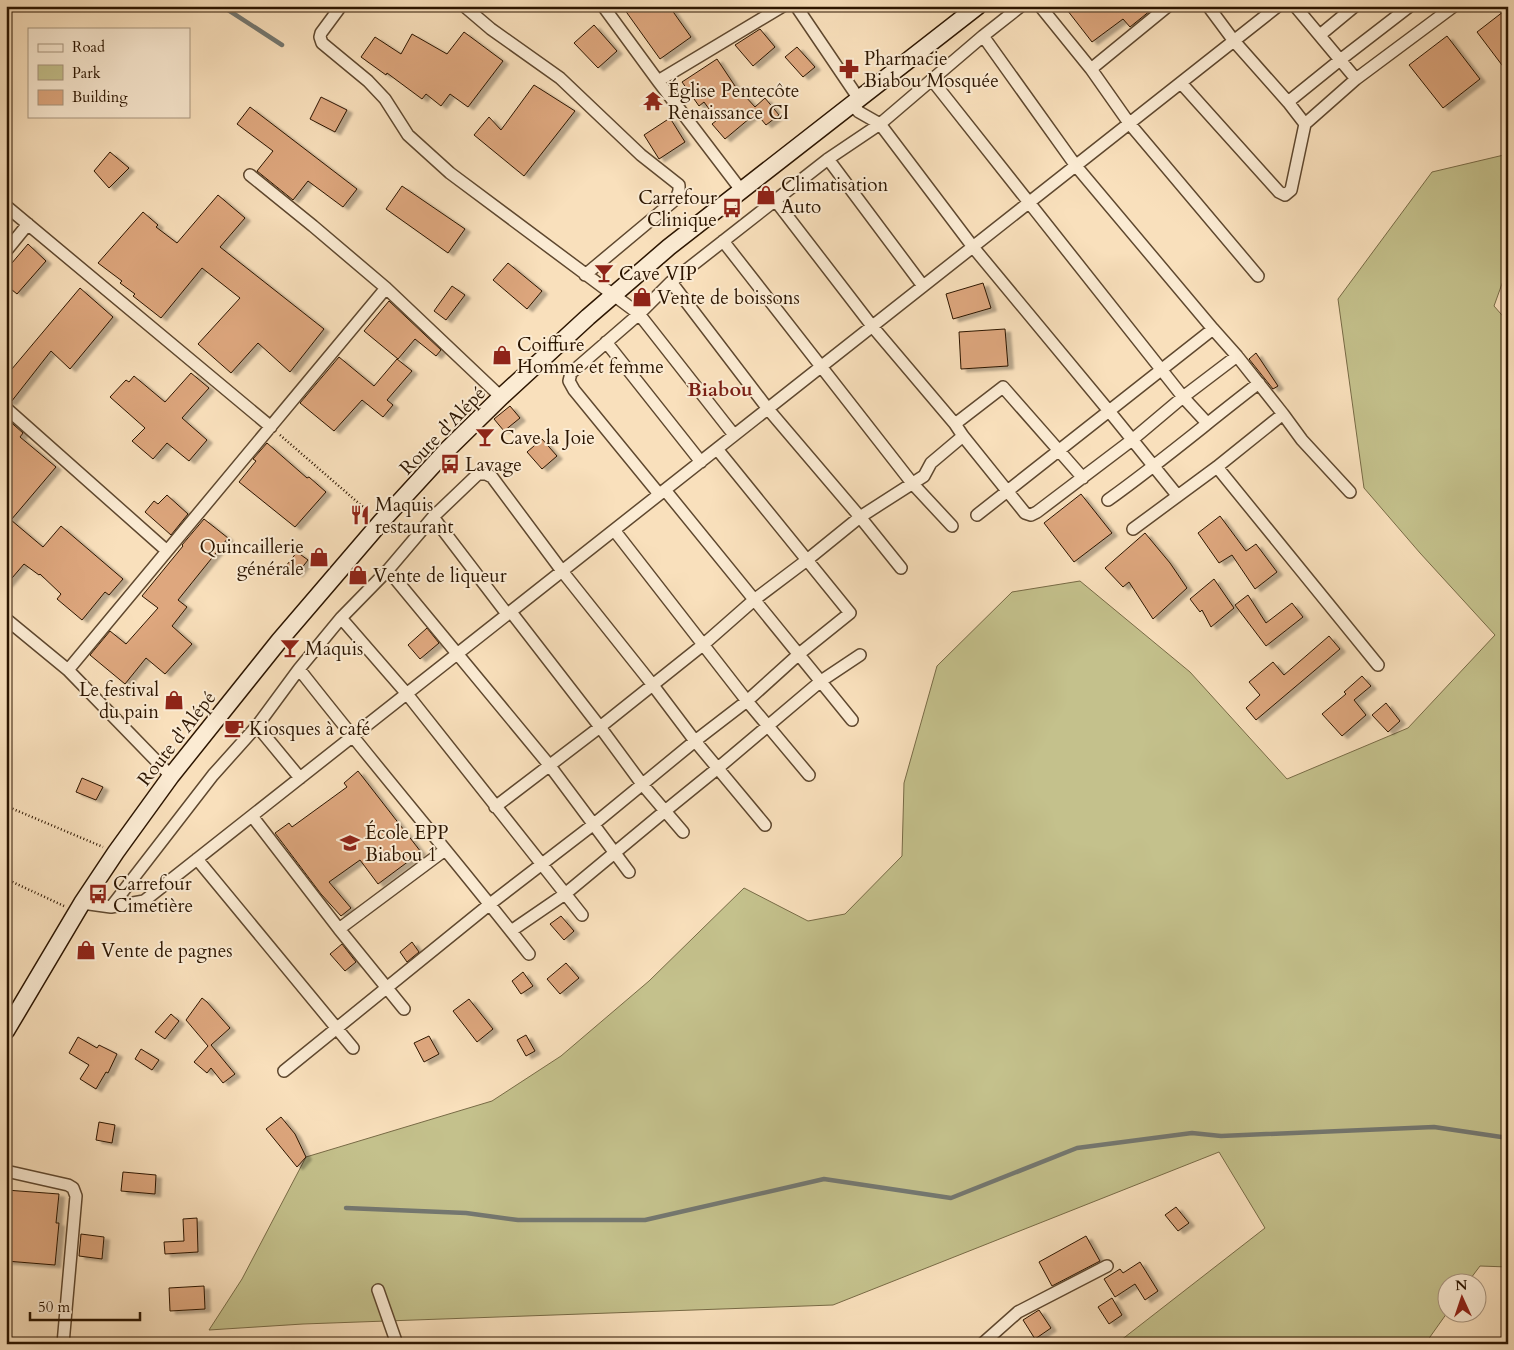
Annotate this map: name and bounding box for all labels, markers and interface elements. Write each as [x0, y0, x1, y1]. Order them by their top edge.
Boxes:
legend [28, 28, 190, 118]
text: Road [72, 37, 105, 57]
place label: Pharmacie Biabou Mosquée [864, 46, 999, 94]
pharmacy icon: Pharmacie Biabou Mosquée [838, 58, 860, 80]
text: Park [72, 63, 101, 83]
place label: Église Pentecôte Renaissance CI [668, 78, 800, 126]
text: Building [72, 87, 128, 107]
temple icon: Église Pentecôte Renaissance CI [642, 90, 664, 112]
place label: Climatisation Auto [781, 172, 889, 220]
shop icon: Climatisation Auto [755, 184, 777, 206]
place label: Carrefour Clinique [638, 185, 717, 233]
bus stop icon: Carrefour Clinique [721, 197, 743, 219]
place label: Cave VIP [619, 261, 697, 287]
bar icon: Cave VIP [593, 262, 615, 284]
place label: Vente de boissons [657, 285, 800, 311]
shop icon: Vente de boissons [631, 286, 653, 308]
place label: Coiffure Homme et femme [517, 332, 664, 380]
shop icon: Coiffure Homme et femme [491, 344, 513, 366]
district label: Biabou [687, 376, 753, 403]
street label: Route d'Alépé [394, 381, 492, 481]
place label: Cave la Joie [500, 425, 595, 451]
bar icon: Cave la Joie [474, 426, 496, 448]
place label: Lavage [465, 452, 522, 478]
bus stop icon: Lavage [439, 453, 461, 475]
place label: Maquis restaurant [375, 492, 454, 540]
restaurant icon: Maquis restaurant [349, 504, 371, 526]
place label: Quincaillerie générale [200, 534, 304, 582]
shop icon: Quincaillerie générale [308, 546, 330, 568]
place label: Vente de liqueur [373, 563, 507, 589]
shop icon: Vente de liqueur [347, 564, 369, 586]
place label: Maquis [305, 636, 363, 662]
bar icon: Maquis [279, 637, 301, 659]
place label: Le festival du pain [79, 677, 159, 725]
street label: Route d'Alépé [132, 686, 222, 791]
shop icon: Le festival du pain [163, 689, 185, 711]
place label: Kiosques à café [249, 716, 370, 742]
cafe icon: Kiosques à café [223, 717, 245, 739]
place label: École EPP Biabou 1 [365, 820, 448, 868]
school or university icon: École EPP Biabou 1 [339, 832, 361, 854]
place label: Carrefour Cimetière [113, 871, 193, 919]
bus stop icon: Carrefour Cimetière [87, 883, 109, 905]
place label: Vente de pagnes [101, 938, 233, 964]
shop icon: Vente de pagnes [75, 939, 97, 961]
north arrow [1436, 1272, 1486, 1322]
text: N [1455, 1276, 1468, 1295]
scale bar [30, 1290, 140, 1322]
text: 50 m [38, 1297, 70, 1317]

